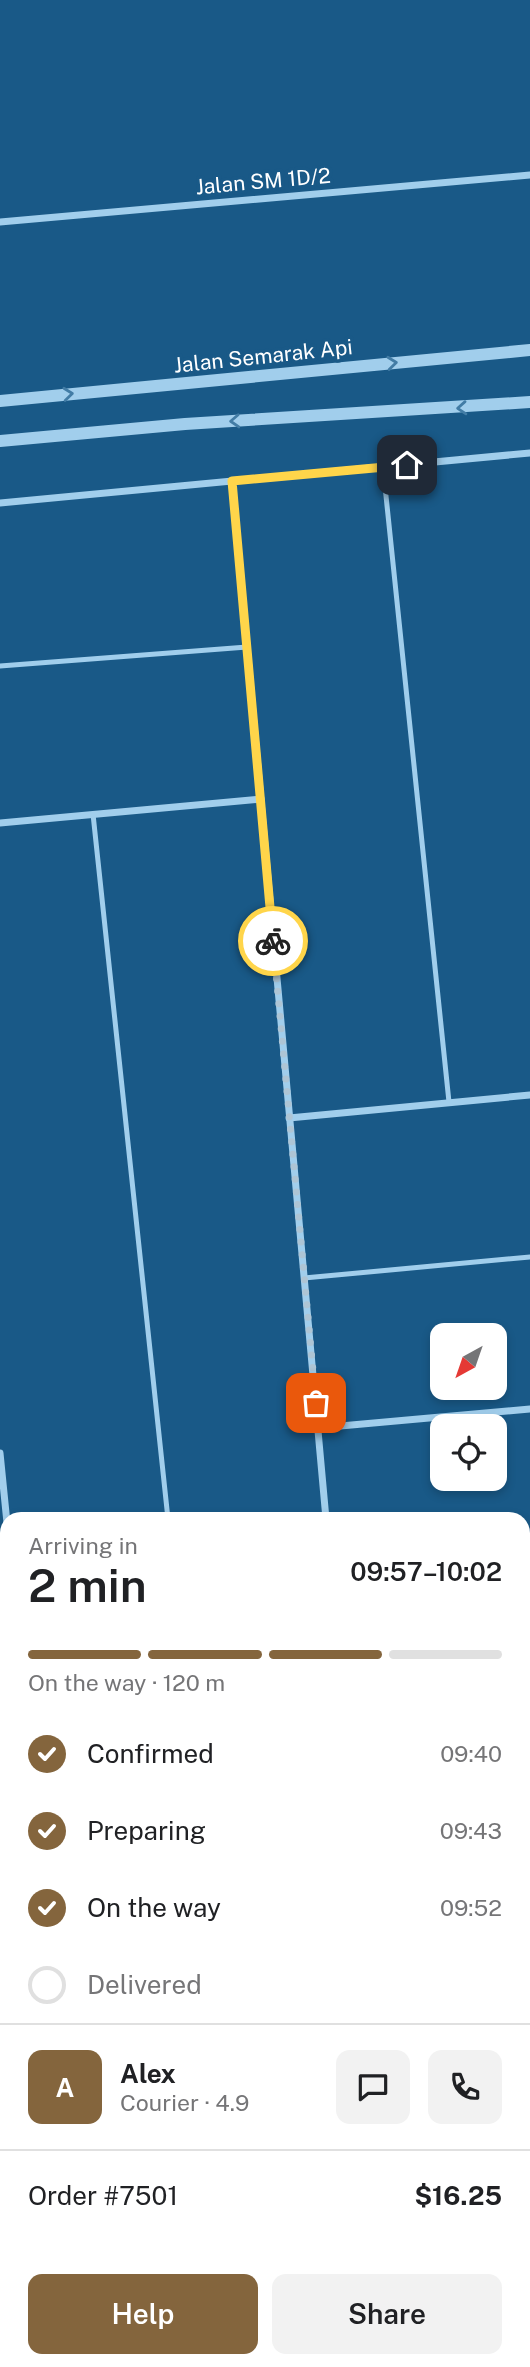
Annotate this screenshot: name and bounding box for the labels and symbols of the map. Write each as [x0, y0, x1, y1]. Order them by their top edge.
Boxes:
street label: Jalan SM 1D/2 [194, 163, 332, 199]
street label: Jalan Semarak Api [172, 334, 354, 378]
one-way arrow [387, 356, 398, 371]
one-way arrow [62, 387, 74, 402]
one-way arrow [456, 400, 467, 415]
one-way arrow [229, 413, 240, 428]
pin [377, 435, 437, 495]
courier [238, 906, 308, 976]
north arrow [430, 1323, 508, 1400]
pin [286, 1373, 346, 1433]

